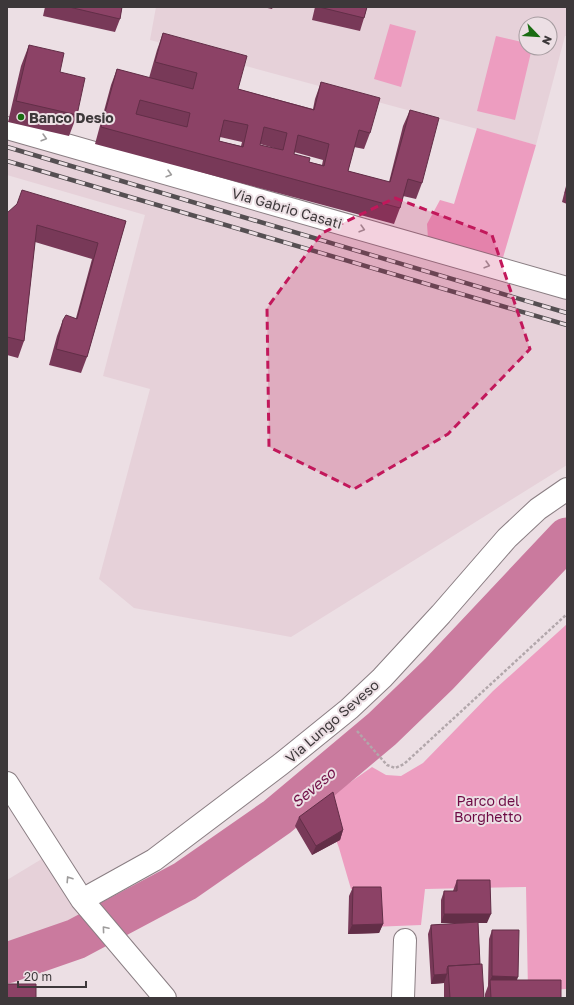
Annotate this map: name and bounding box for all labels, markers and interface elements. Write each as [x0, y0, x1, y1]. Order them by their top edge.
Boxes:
north arrow [518, 16, 558, 56]
text: N [540, 34, 555, 47]
place label: Banco Desio [29, 109, 114, 126]
marker: Banco Desio [16, 112, 26, 122]
one-way arrow [41, 133, 48, 142]
one-way arrow [166, 169, 173, 178]
street label: Via Gabrio Casati [230, 184, 344, 232]
one-way arrow [358, 224, 365, 233]
one-way arrow [483, 260, 490, 269]
street label: Via Lungo Seveso [282, 676, 382, 766]
water label: Seveso [287, 763, 339, 811]
park label: Parco del Borghetto [454, 792, 522, 825]
one-way arrow [66, 876, 73, 883]
one-way arrow [103, 926, 110, 933]
scale bar [18, 963, 86, 989]
text: 20 m [24, 969, 52, 984]

